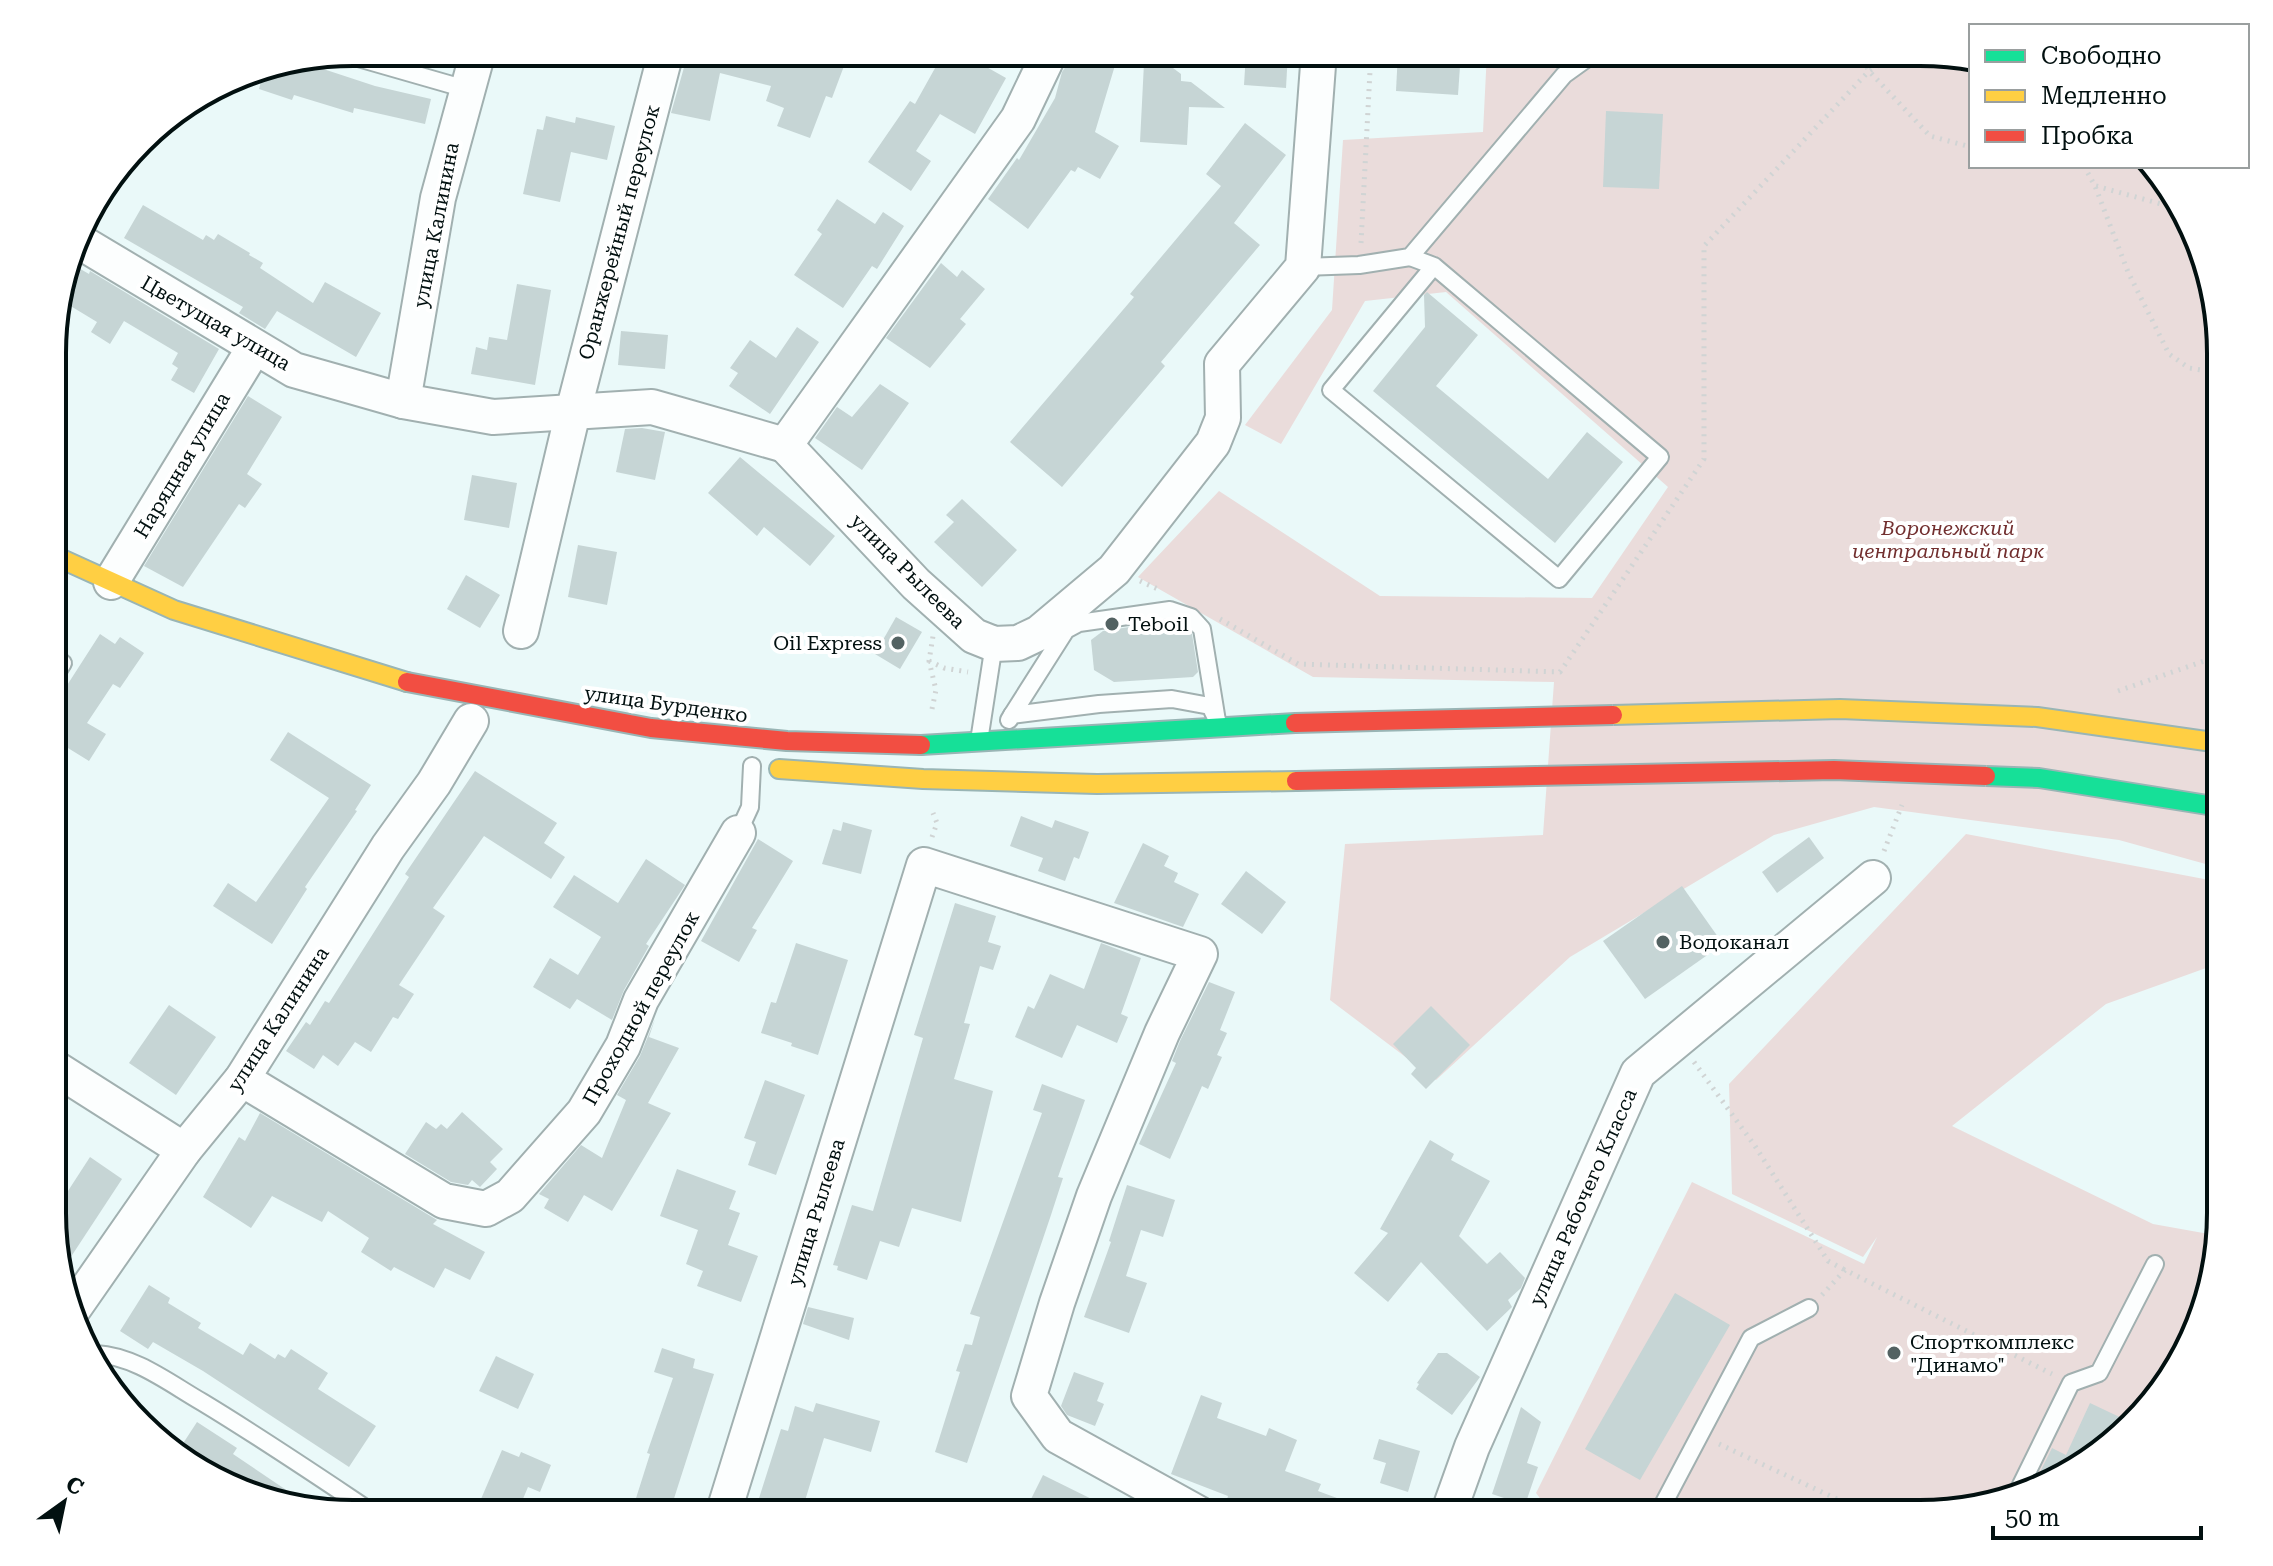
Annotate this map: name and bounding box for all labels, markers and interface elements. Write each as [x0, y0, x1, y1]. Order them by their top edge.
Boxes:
legend [1969, 24, 2249, 168]
text: Свободно [2041, 42, 2162, 70]
text: Медленно [2041, 82, 2167, 110]
street label: Оранжерейный переулок [573, 101, 665, 362]
text: Пробка [2041, 122, 2133, 150]
street label: улица Калинина [408, 140, 464, 310]
street label: Цветущая улица [137, 270, 295, 376]
street label: Нарядная улица [129, 388, 235, 542]
street label: улица Рылеева [846, 509, 970, 633]
park label: Воронежский центральный парк [1852, 516, 2045, 563]
place label: Teboil [1128, 612, 1189, 636]
marker: Teboil [1103, 615, 1121, 633]
place label: Oil Express [773, 631, 882, 655]
marker: Oil Express [889, 634, 907, 652]
street label: улица Бурденко [583, 681, 749, 727]
street label: Проходной переулок [578, 906, 705, 1109]
place label: Водоканал [1679, 930, 1789, 954]
marker: Водоканал [1654, 933, 1672, 951]
street label: улица Калинина [222, 942, 334, 1096]
street label: улица Рабочего Класса [1524, 1085, 1642, 1309]
street label: улица Рылеева [782, 1135, 850, 1288]
place label: Спорткомплекс "Динамо" [1910, 1330, 2074, 1377]
marker: Спорткомплекс "Динамо" [1885, 1344, 1903, 1362]
north arrow [24, 1462, 104, 1542]
text: С [61, 1471, 88, 1500]
scale bar [1993, 1490, 2201, 1540]
text: 50 m [2005, 1504, 2060, 1532]

